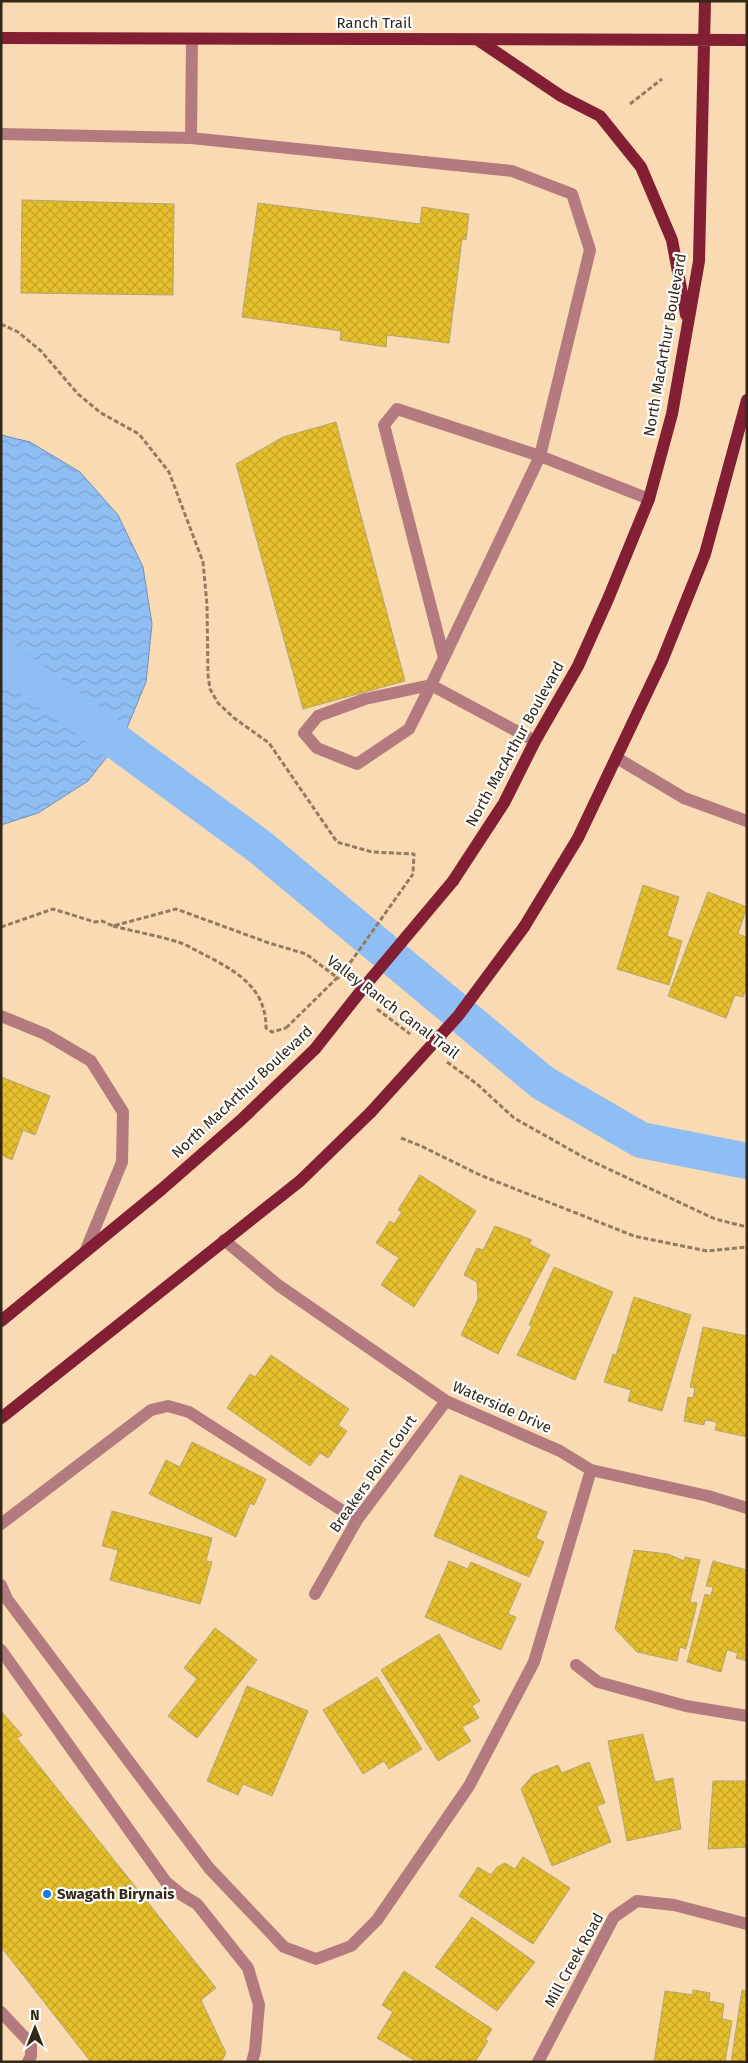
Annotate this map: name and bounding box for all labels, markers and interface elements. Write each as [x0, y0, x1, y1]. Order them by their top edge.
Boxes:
street label: Ranch Trail [336, 14, 412, 32]
street label: North MacArthur Boulevard [640, 252, 690, 438]
street label: North MacArthur Boulevard [462, 658, 568, 830]
street label: Valley Ranch Canal Trail [323, 951, 463, 1063]
street label: North MacArthur Boulevard [168, 1022, 316, 1162]
street label: Waterside Drive [450, 1377, 554, 1437]
street label: Breakers Point Court [326, 1411, 421, 1536]
place label: Swagath Birynais [57, 1885, 174, 1903]
marker: Swagath Birynais [41, 1888, 53, 1900]
street label: Mill Creek Road [541, 1910, 607, 2010]
north arrow [10, 2003, 60, 2053]
text: N [30, 2007, 40, 2024]

